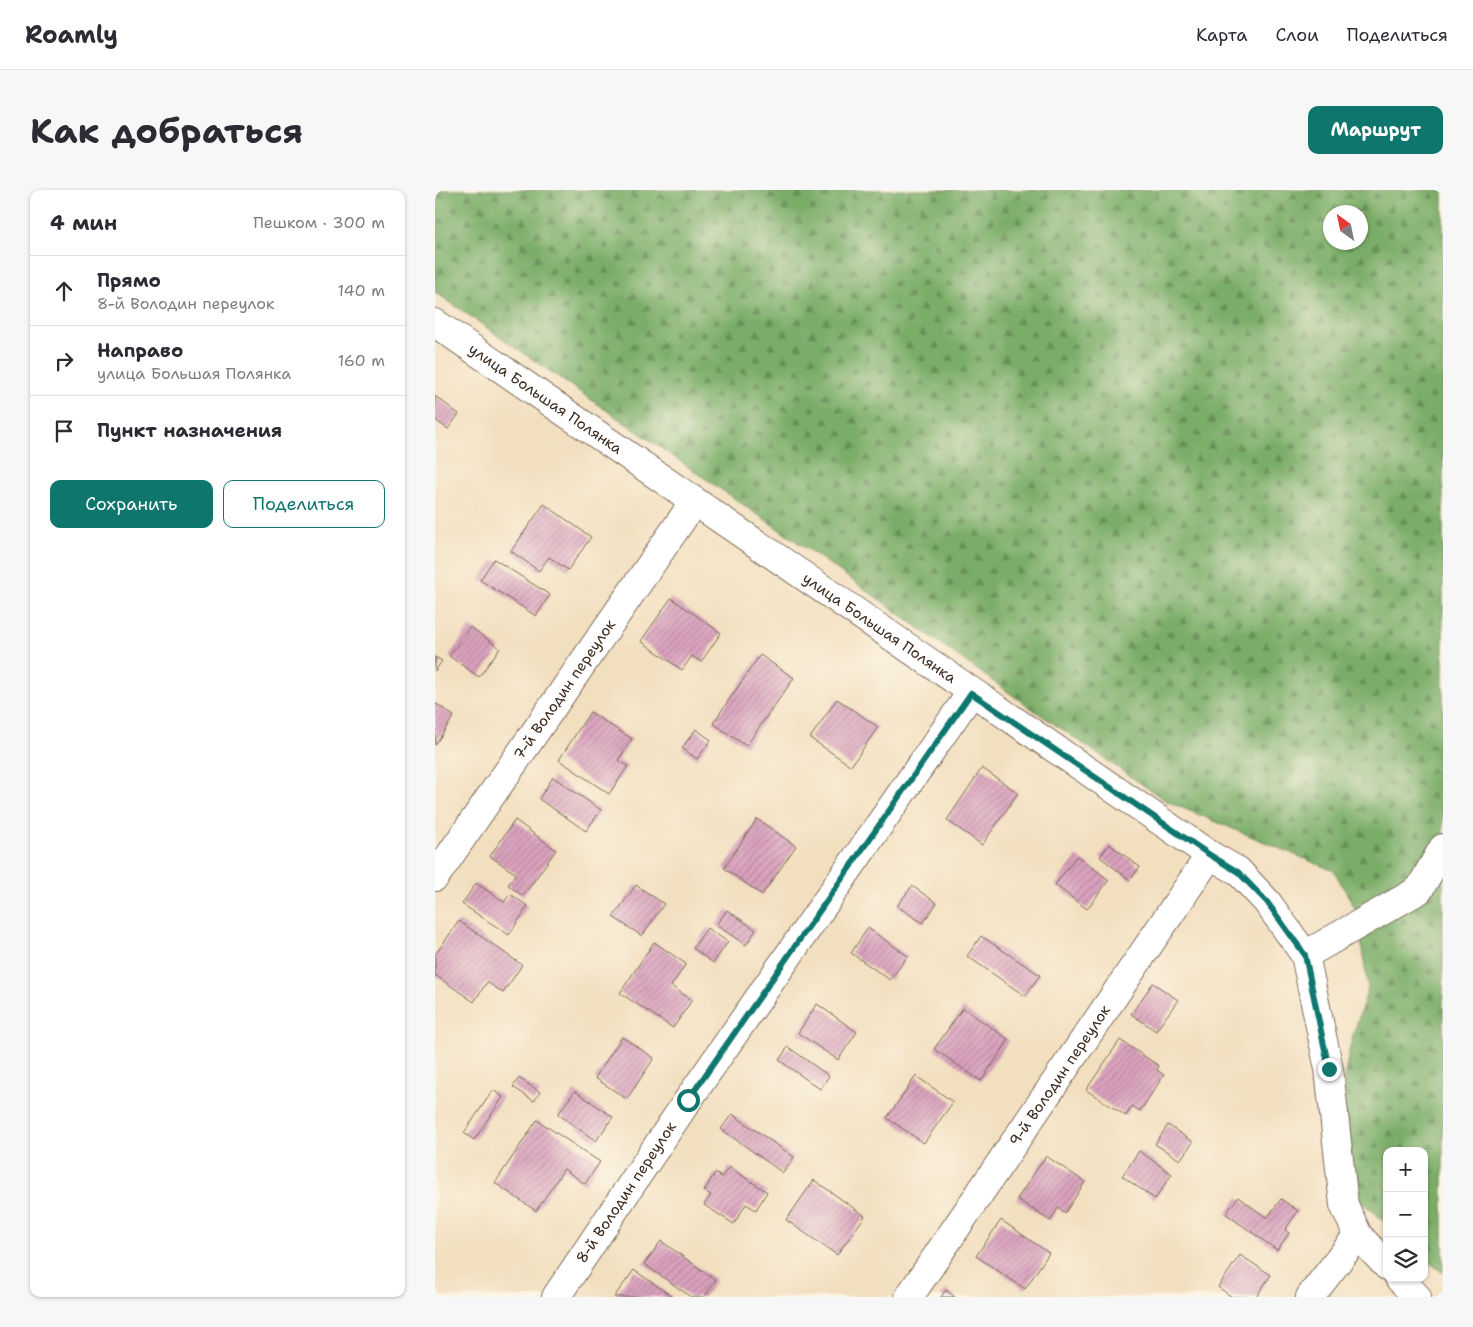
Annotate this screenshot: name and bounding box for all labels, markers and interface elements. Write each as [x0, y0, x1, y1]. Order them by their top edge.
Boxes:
text: Roamly [25, 19, 118, 51]
text: Карта [1196, 23, 1247, 47]
text: Слои [1275, 23, 1319, 47]
text: Поделиться [1347, 23, 1448, 47]
button: Маршрут [1308, 106, 1443, 154]
text: Как добраться [30, 107, 303, 154]
north arrow [1323, 205, 1368, 250]
text: 4 мин [50, 209, 117, 237]
text: Пешком · 300 m [253, 212, 385, 233]
text: Прямо [97, 268, 161, 293]
icon: ahead [50, 277, 78, 305]
text: 140 m [338, 280, 385, 301]
text: 8-й Володин переулок [97, 293, 274, 314]
text: Направо [97, 338, 183, 363]
street label: улица Большая Полянка [465, 339, 627, 459]
icon: right [50, 347, 78, 375]
text: 160 m [338, 350, 385, 371]
text: улица Большая Полянка [97, 363, 291, 384]
icon: arrive [50, 417, 78, 445]
text: Пункт назначения [97, 418, 282, 443]
button: Сохранить [50, 480, 213, 528]
button: Поделиться [223, 480, 385, 528]
street label: улица Большая Полянка [799, 568, 961, 688]
street label: 7-й Володин переулок [509, 615, 620, 763]
street label: 9-й Володин переулок [1005, 1001, 1115, 1150]
route end [1318, 1058, 1341, 1081]
route start [677, 1089, 700, 1112]
street label: 8-й Володин переулок [571, 1118, 681, 1267]
map controls [1383, 1147, 1428, 1282]
button: + [1383, 1147, 1428, 1192]
button: − [1383, 1192, 1428, 1237]
button: layers [1383, 1237, 1428, 1282]

